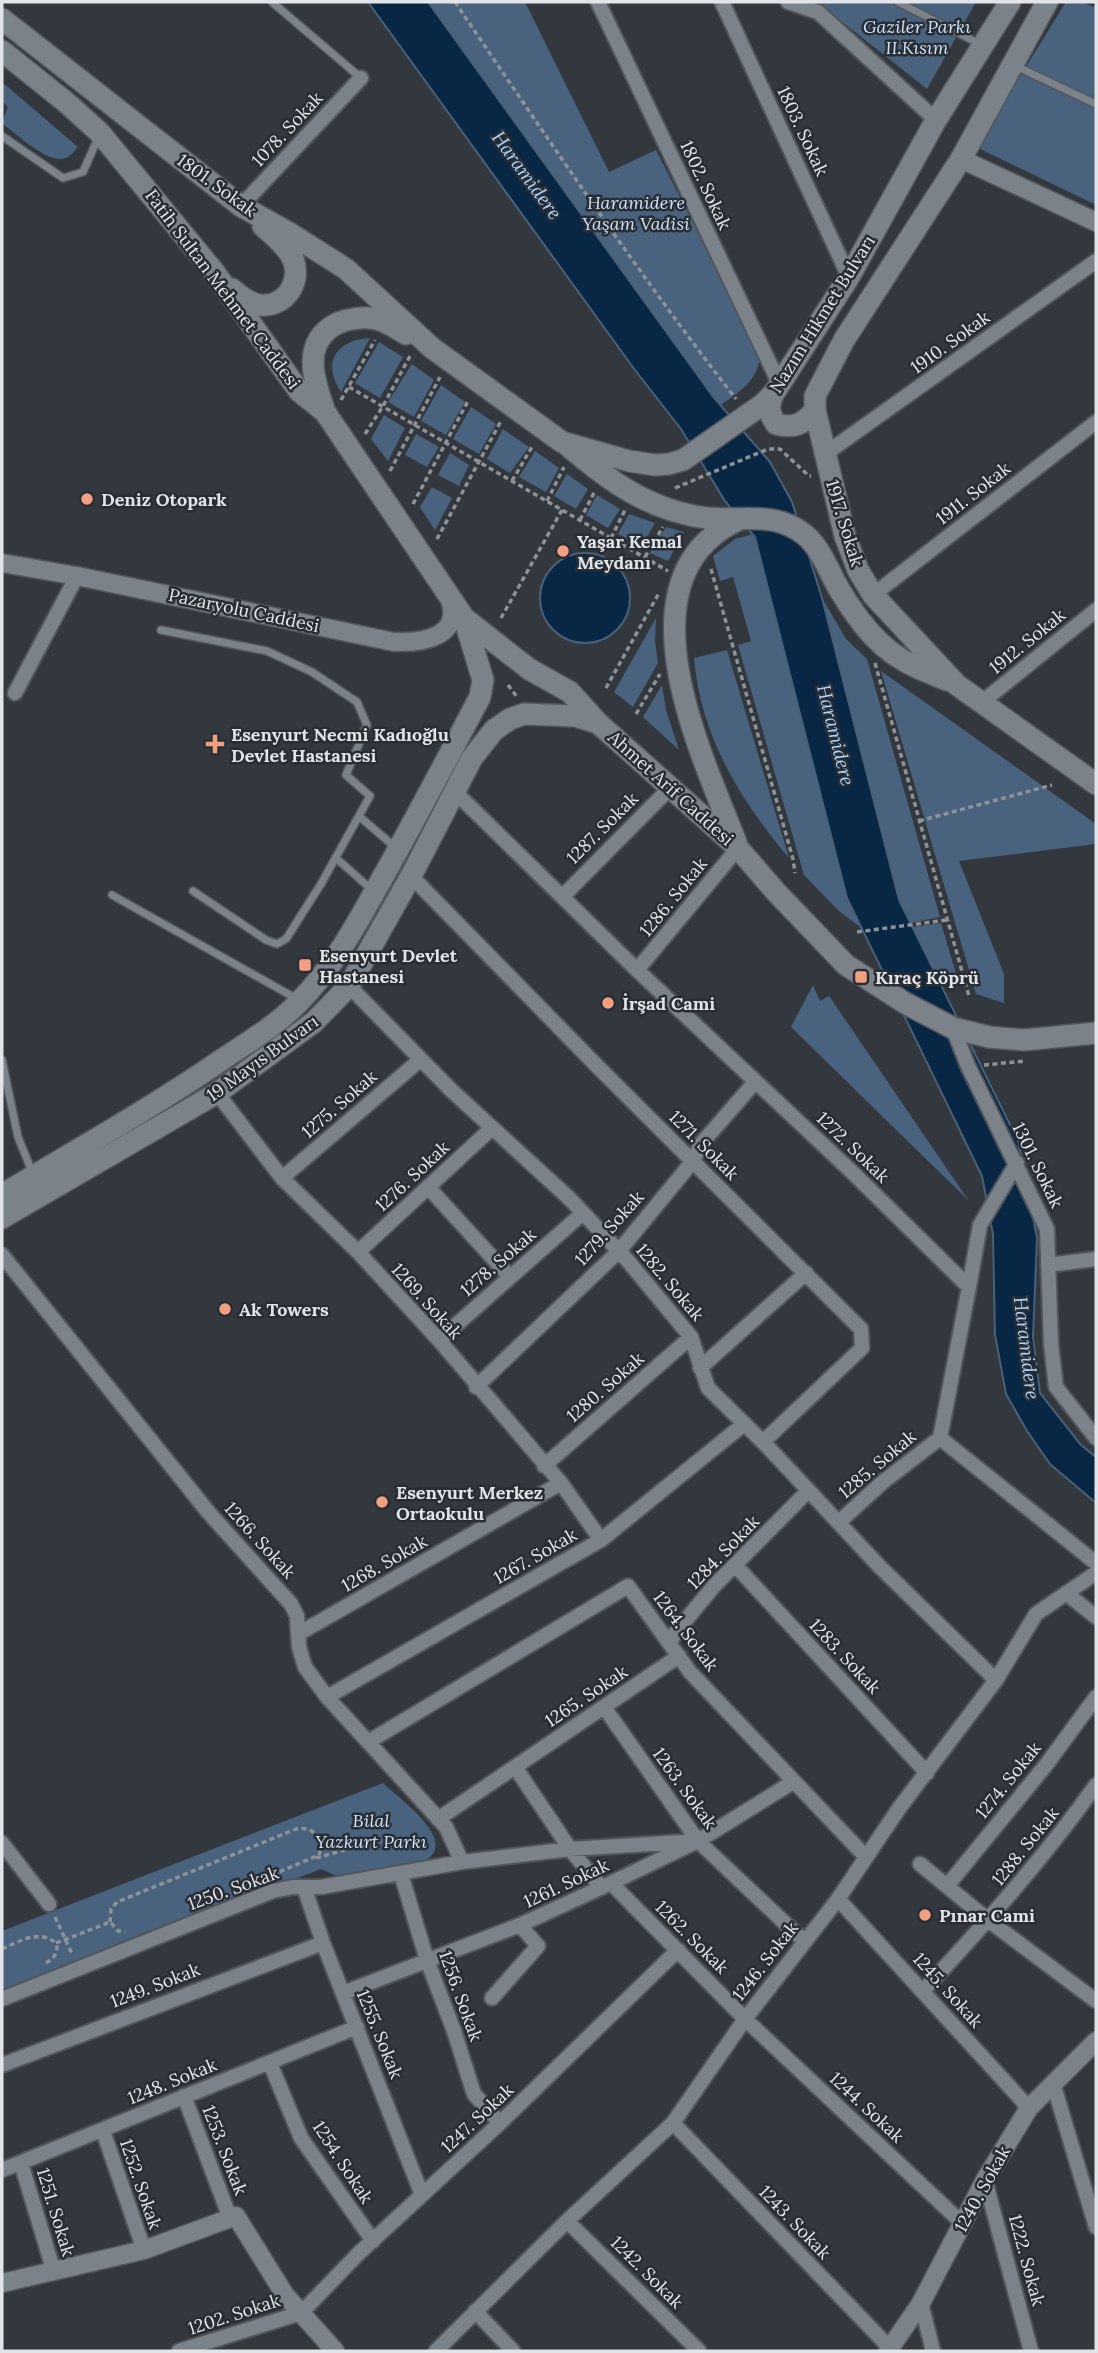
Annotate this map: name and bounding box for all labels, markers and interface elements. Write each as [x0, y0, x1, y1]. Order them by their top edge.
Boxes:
park label: Gaziler Parkı II.Kısım [863, 15, 971, 59]
street label: 1803. Sokak [772, 82, 834, 180]
street label: 1078. Sokak [246, 86, 328, 171]
water label: Haramidere [487, 126, 567, 224]
street label: 1802. Sokak [675, 137, 737, 234]
street label: 1801. Sokak [173, 148, 262, 222]
street label: Fatih Sultan Mehmet Caddesi [140, 184, 306, 394]
park label: Haramidere Yaşam Vadisi [582, 191, 690, 235]
street label: Nazım Hikmet Bulvarı [764, 231, 880, 397]
street label: 1910. Sokak [906, 305, 995, 379]
street label: 1911. Sokak [931, 456, 1015, 529]
street label: 1917. Sokak [821, 477, 869, 569]
place label: Deniz Otopark [101, 488, 227, 511]
marker: Deniz Otopark [79, 491, 95, 507]
place label: Yaşar Kemal Meydanı [577, 530, 683, 574]
marker: Yaşar Kemal Meydanı [555, 543, 571, 559]
street label: Pazaryolu Caddesi [167, 583, 321, 637]
street label: 1912. Sokak [984, 603, 1070, 679]
water label: Haramidere [812, 682, 860, 788]
place label: Esenyurt Necmi Kadıoğlu Devlet Hastanesi [231, 723, 449, 767]
street label: Ahmet Arif Caddesi [603, 725, 739, 850]
marker: Esenyurt Necmi Kadıoğlu Devlet Hastanesi [205, 734, 225, 754]
street label: 1287. Sokak [561, 787, 643, 869]
street label: 1286. Sokak [634, 852, 712, 941]
place label: Esenyurt Devlet Hastanesi [319, 944, 458, 988]
marker: Esenyurt Devlet Hastanesi [297, 957, 313, 973]
place label: Kıraç Köprü [875, 966, 979, 989]
marker: Kıraç Köprü [853, 969, 869, 985]
place label: İrşad Cami [622, 992, 715, 1015]
marker: İrşad Cami [600, 995, 616, 1011]
street label: 19 Mayıs Bulvarı [202, 1010, 322, 1106]
street label: 1275. Sokak [296, 1065, 382, 1143]
street label: 1271. Sokak [664, 1105, 744, 1185]
street label: 1272. Sokak [812, 1107, 895, 1188]
street label: 1301. Sokak [1007, 1118, 1069, 1212]
street label: 1276. Sokak [370, 1135, 454, 1216]
street label: 1279. Sokak [569, 1185, 649, 1270]
street label: 1278. Sokak [455, 1223, 541, 1301]
street label: 1282. Sokak [631, 1238, 709, 1326]
street label: 1269. Sokak [387, 1258, 468, 1344]
water label: Haramidere [1009, 1295, 1045, 1401]
place label: Ak Towers [239, 1298, 329, 1321]
marker: Ak Towers [217, 1301, 233, 1317]
street label: 1280. Sokak [561, 1347, 649, 1427]
street label: 1285. Sokak [833, 1425, 921, 1503]
place label: Esenyurt Merkez Ortaokulu [396, 1481, 543, 1525]
marker: Esenyurt Merkez Ortaokulu [374, 1494, 390, 1510]
street label: 1266. Sokak [219, 1497, 301, 1583]
street label: 1284. Sokak [682, 1510, 764, 1594]
street label: 1267. Sokak [489, 1523, 581, 1589]
street label: 1268. Sokak [337, 1529, 431, 1597]
street label: 1264. Sokak [648, 1586, 724, 1676]
street label: 1283. Sokak [804, 1613, 886, 1699]
street label: 1265. Sokak [540, 1660, 632, 1732]
street label: 1274. Sokak [970, 1737, 1046, 1823]
street label: 1263. Sokak [648, 1743, 722, 1834]
street label: 1288. Sokak [986, 1802, 1064, 1890]
park label: Bilal Yazkurt Parkı [315, 1809, 427, 1853]
street label: 1261. Sokak [520, 1853, 613, 1913]
street label: 1250. Sokak [184, 1861, 282, 1915]
street label: 1262. Sokak [650, 1895, 734, 1979]
place label: Pınar Cami [939, 1904, 1035, 1927]
marker: Pınar Cami [917, 1907, 933, 1923]
street label: 1246. Sokak [727, 1916, 803, 2005]
street label: 1256. Sokak [434, 1947, 488, 2045]
street label: 1245. Sokak [908, 1947, 988, 2033]
street label: 1249. Sokak [107, 1957, 203, 2013]
street label: 1255. Sokak [352, 1986, 408, 2082]
street label: 1248. Sokak [124, 2053, 220, 2109]
street label: 1244. Sokak [825, 2067, 909, 2148]
street label: 1247. Sokak [436, 2078, 519, 2158]
street label: 1253. Sokak [197, 2102, 253, 2199]
street label: 1254. Sokak [308, 2116, 379, 2208]
street label: 1252. Sokak [115, 2136, 167, 2233]
street label: 1240. Sokak [949, 2142, 1015, 2236]
street label: 1251. Sokak [32, 2165, 80, 2259]
street label: 1243. Sokak [754, 2180, 836, 2264]
street label: 1222. Sokak [1004, 2212, 1050, 2309]
street label: 1242. Sokak [606, 2231, 689, 2314]
street label: 1202. Sokak [185, 2288, 283, 2340]

